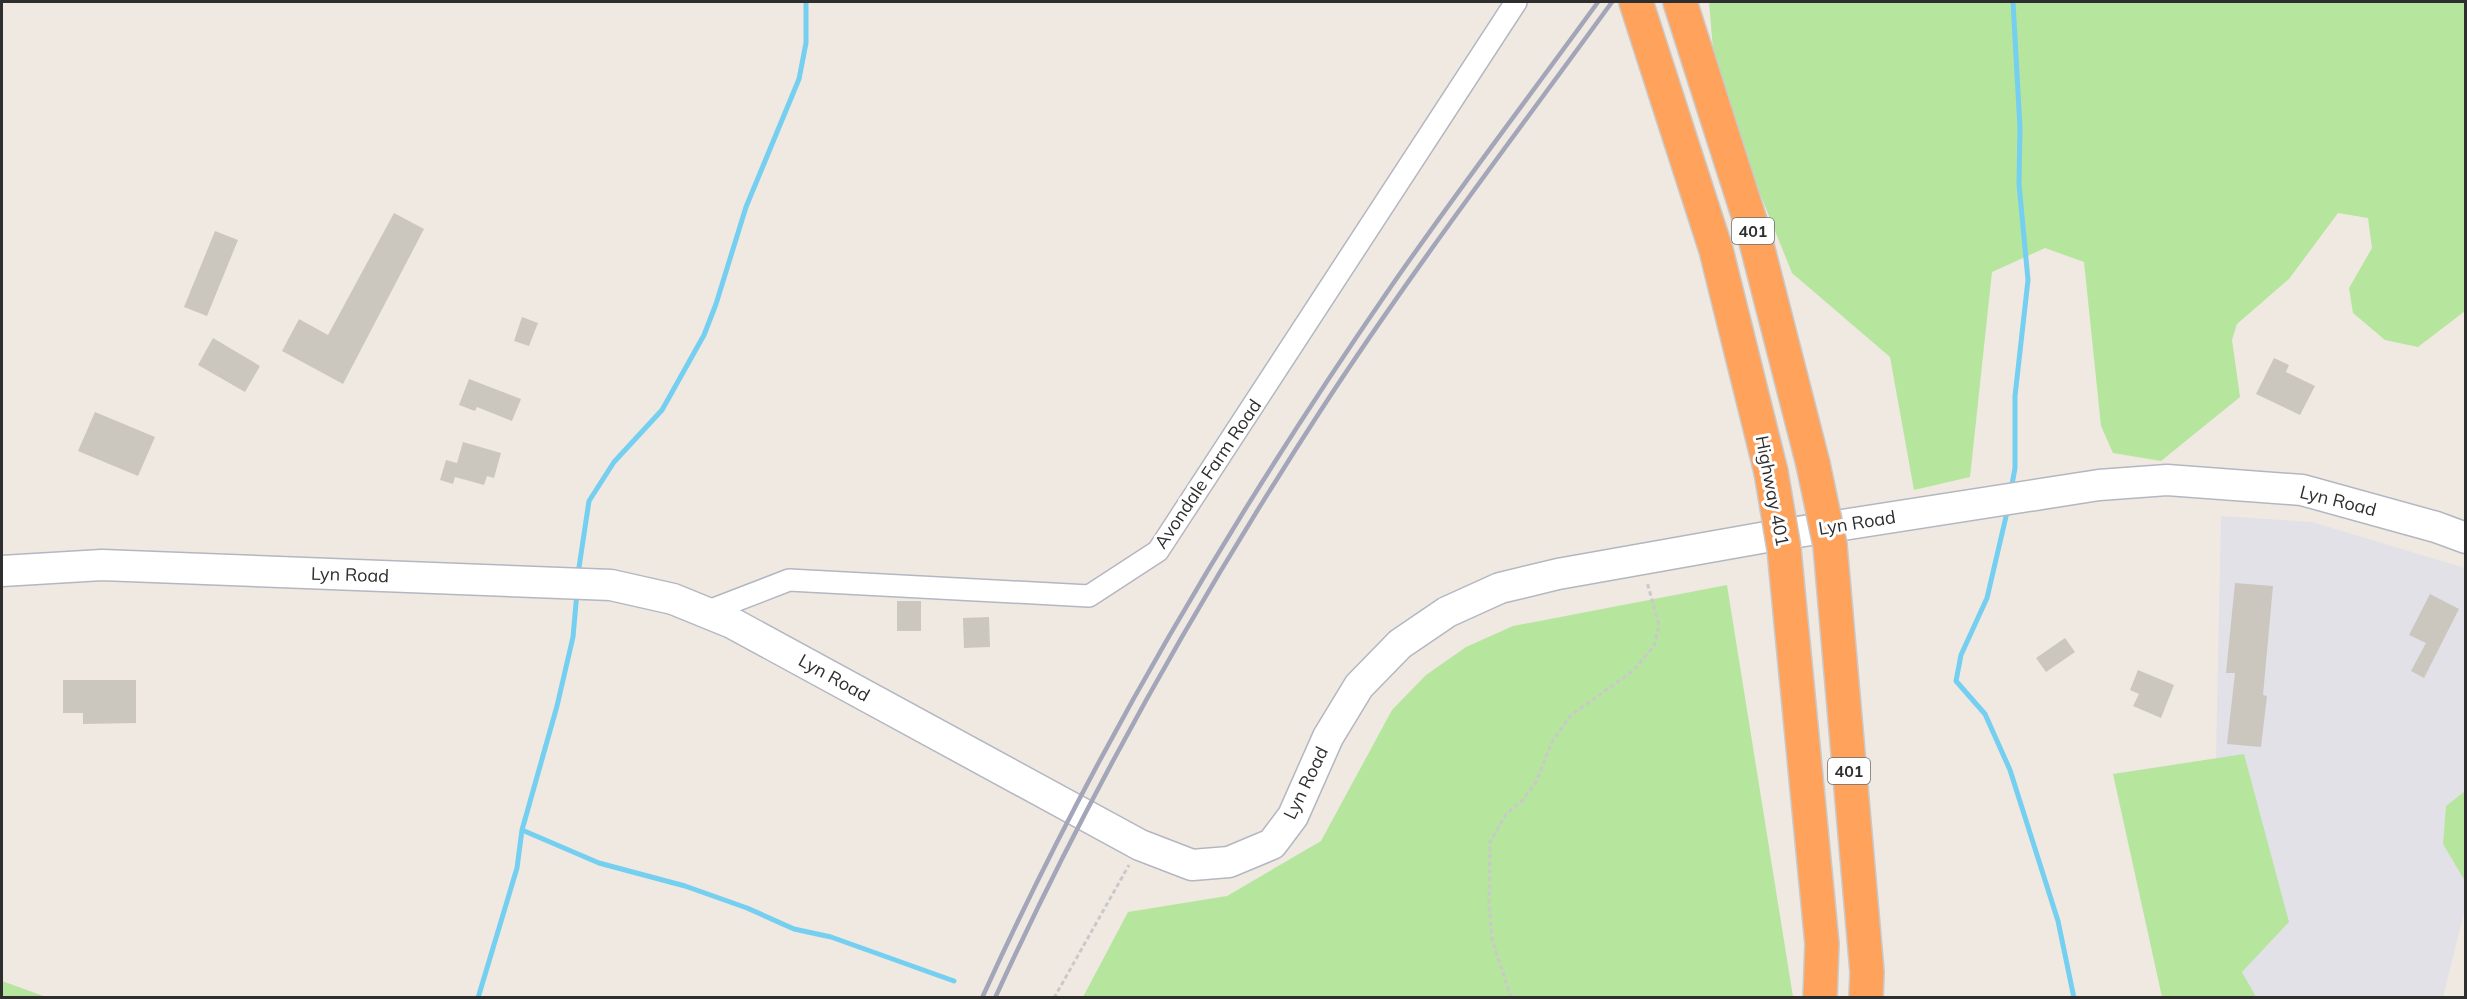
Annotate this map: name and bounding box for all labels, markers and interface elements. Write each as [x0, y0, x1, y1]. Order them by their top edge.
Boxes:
road number: 401 [1732, 218, 1774, 244]
street label: Avondale Farm Road [1149, 395, 1266, 553]
street label: Highway 401 [1750, 434, 1794, 548]
street label: Lyn Road [2298, 480, 2379, 521]
street label: Lyn Road [1817, 505, 1897, 540]
street label: Lyn Road [311, 562, 389, 587]
street label: Lyn Road [795, 649, 874, 707]
street label: Lyn Road [1278, 743, 1333, 823]
road number: 401 [1828, 758, 1870, 784]

